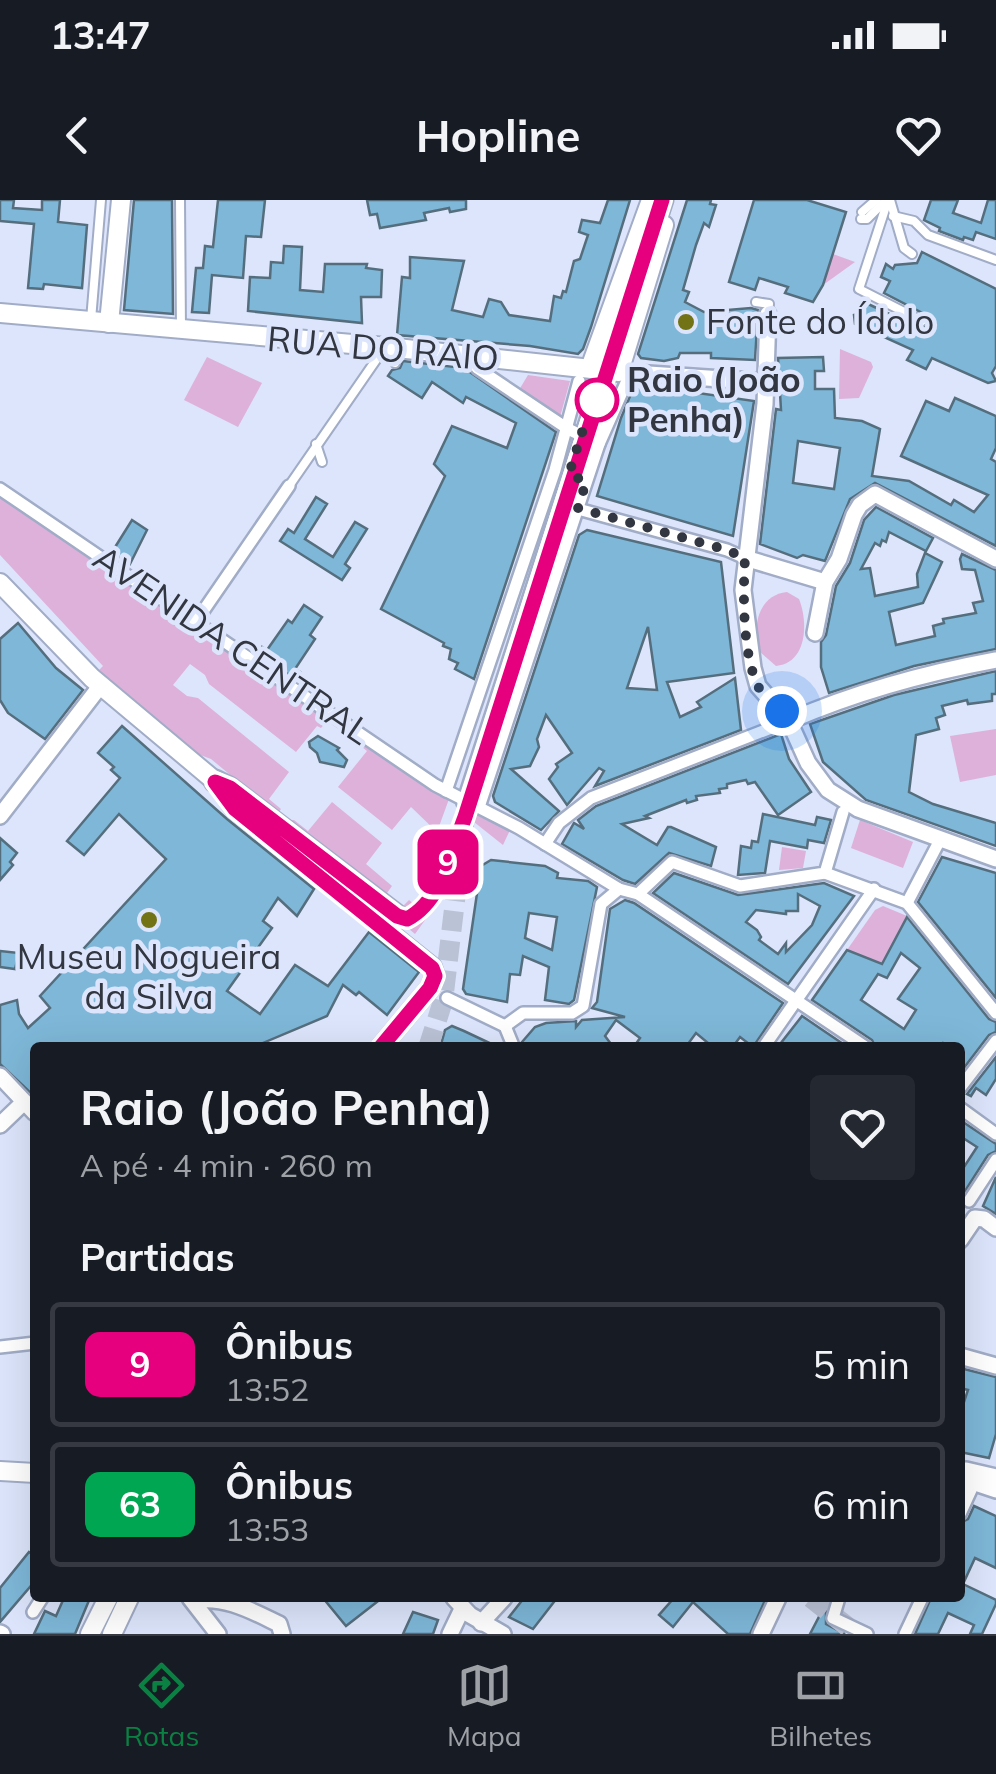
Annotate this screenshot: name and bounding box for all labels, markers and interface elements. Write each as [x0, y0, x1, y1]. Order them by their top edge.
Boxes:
text: 13:47 [50, 11, 151, 59]
text: Hopline [416, 107, 580, 163]
icon: back [50, 108, 105, 163]
icon: heart [891, 108, 946, 163]
place label: Fonte do Ídolo [706, 299, 934, 343]
marker: Fonte do Ídolo [675, 311, 697, 333]
street label: RUA DO RAIO [265, 316, 501, 380]
place label: Raio (João Penha) [627, 357, 801, 441]
marker: Raio (João Penha) [576, 379, 618, 421]
street label: AVENIDA CENTRAL [86, 535, 380, 753]
your location [757, 686, 807, 736]
line badge: 9 [416, 830, 480, 894]
text: 9 [437, 840, 459, 884]
marker: Museu Nogueira da Silva [138, 909, 160, 931]
place label: Museu Nogueira da Silva [17, 934, 281, 1018]
button: heart [810, 1075, 915, 1180]
text: Raio (João Penha) [80, 1077, 493, 1137]
text: A pé · 4 min · 260 m [80, 1145, 373, 1185]
text: Partidas [80, 1233, 234, 1281]
text: Ônibus [225, 1321, 353, 1369]
text: 5 min [813, 1341, 910, 1389]
text: 9 [129, 1342, 151, 1386]
text: 13:52 [225, 1369, 309, 1409]
text: Ônibus [225, 1461, 353, 1509]
text: 6 min [813, 1481, 910, 1529]
text: 63 [119, 1482, 161, 1526]
text: 13:53 [225, 1509, 309, 1549]
tab: Rotas [124, 1658, 199, 1753]
tab: Mapa [447, 1658, 522, 1753]
tab: Bilhetes [769, 1658, 872, 1753]

